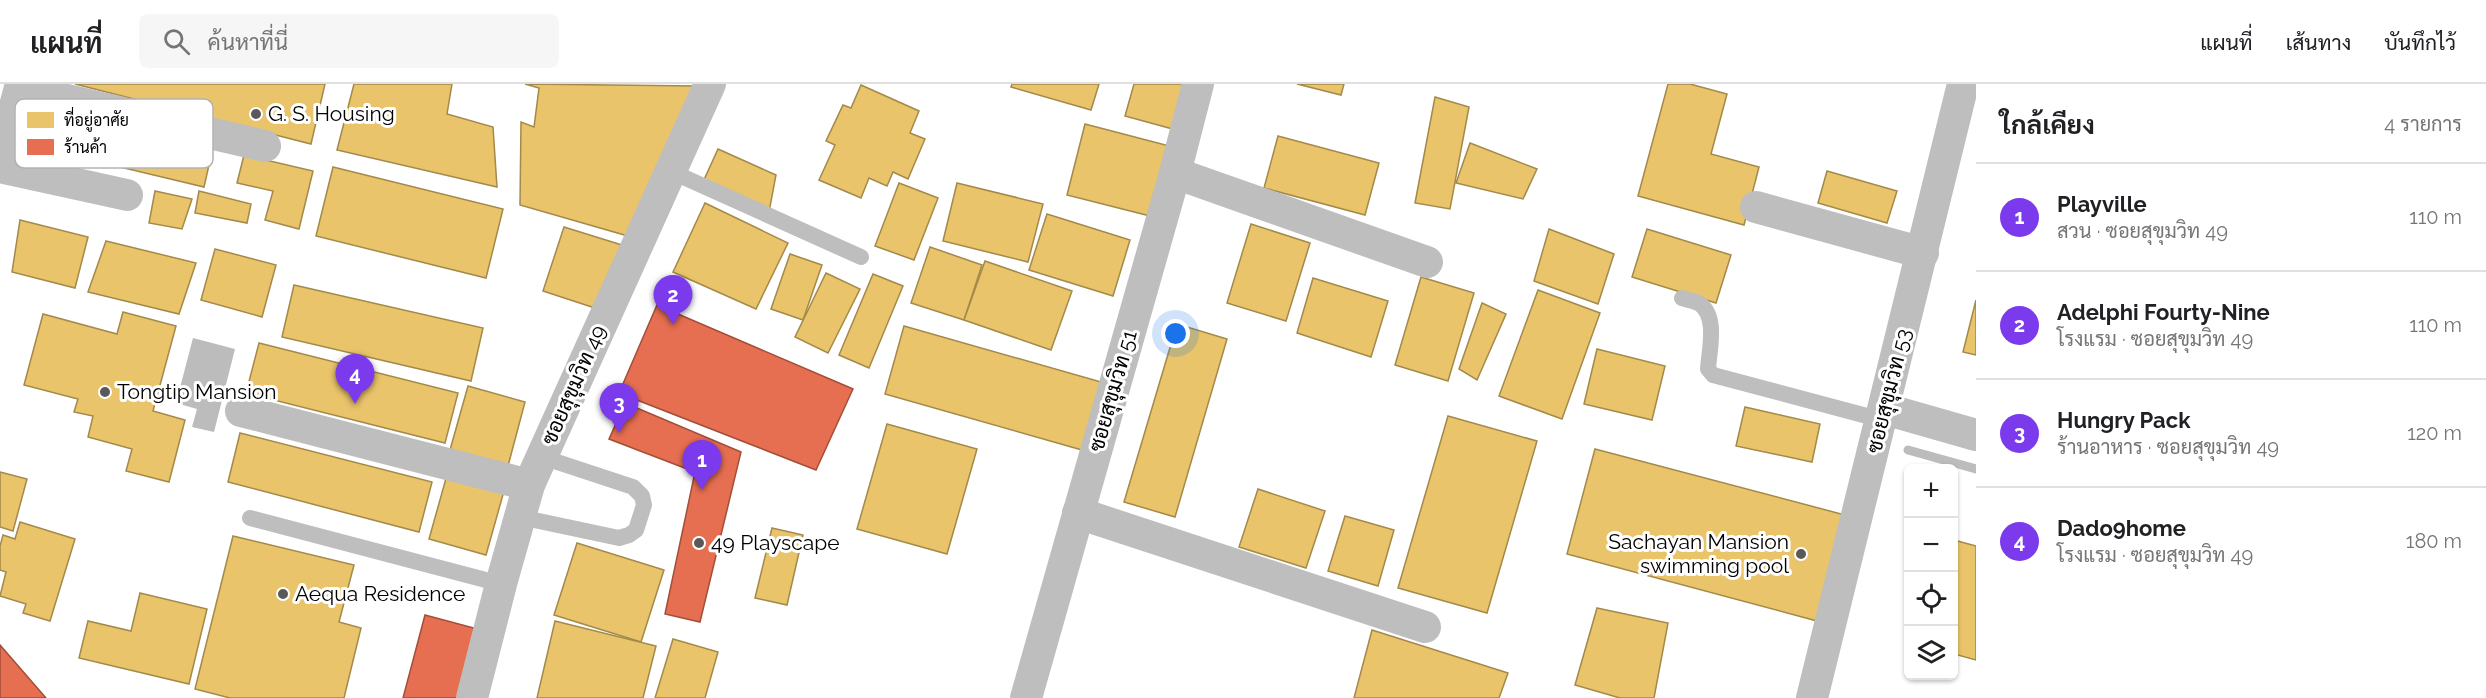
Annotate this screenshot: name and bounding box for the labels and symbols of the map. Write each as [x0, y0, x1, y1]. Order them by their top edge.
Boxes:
legend [15, 99, 213, 168]
place label: G. S. Housing [268, 101, 395, 126]
text: ที่อยู่อาศัย [64, 106, 129, 132]
marker: G. S. Housing [249, 107, 263, 121]
text: ร้านค้า [64, 137, 107, 157]
pin: 2 [654, 276, 692, 325]
your location [1161, 319, 1190, 348]
street label: ซอยสุขุมวิท 49 [536, 321, 613, 449]
street label: ซอยสุขุมวิท 53 [1861, 326, 1918, 456]
street label: ซอยสุขุมวิท 51 [1083, 327, 1144, 455]
pin: 4 [336, 354, 374, 404]
place label: Tongtip Mansion [117, 379, 277, 404]
pin: 3 [600, 384, 638, 433]
marker: Tongtip Mansion [98, 385, 112, 399]
pin: 1 [682, 440, 722, 490]
place label: Sachayan Mansion swimming pool [1608, 529, 1789, 578]
place label: 49 Playscape [711, 530, 840, 555]
marker: 49 Playscape [692, 536, 706, 550]
marker: Sachayan Mansion swimming pool [1794, 547, 1808, 561]
place label: Aequa Residence [295, 581, 465, 606]
marker: Aequa Residence [276, 587, 290, 601]

